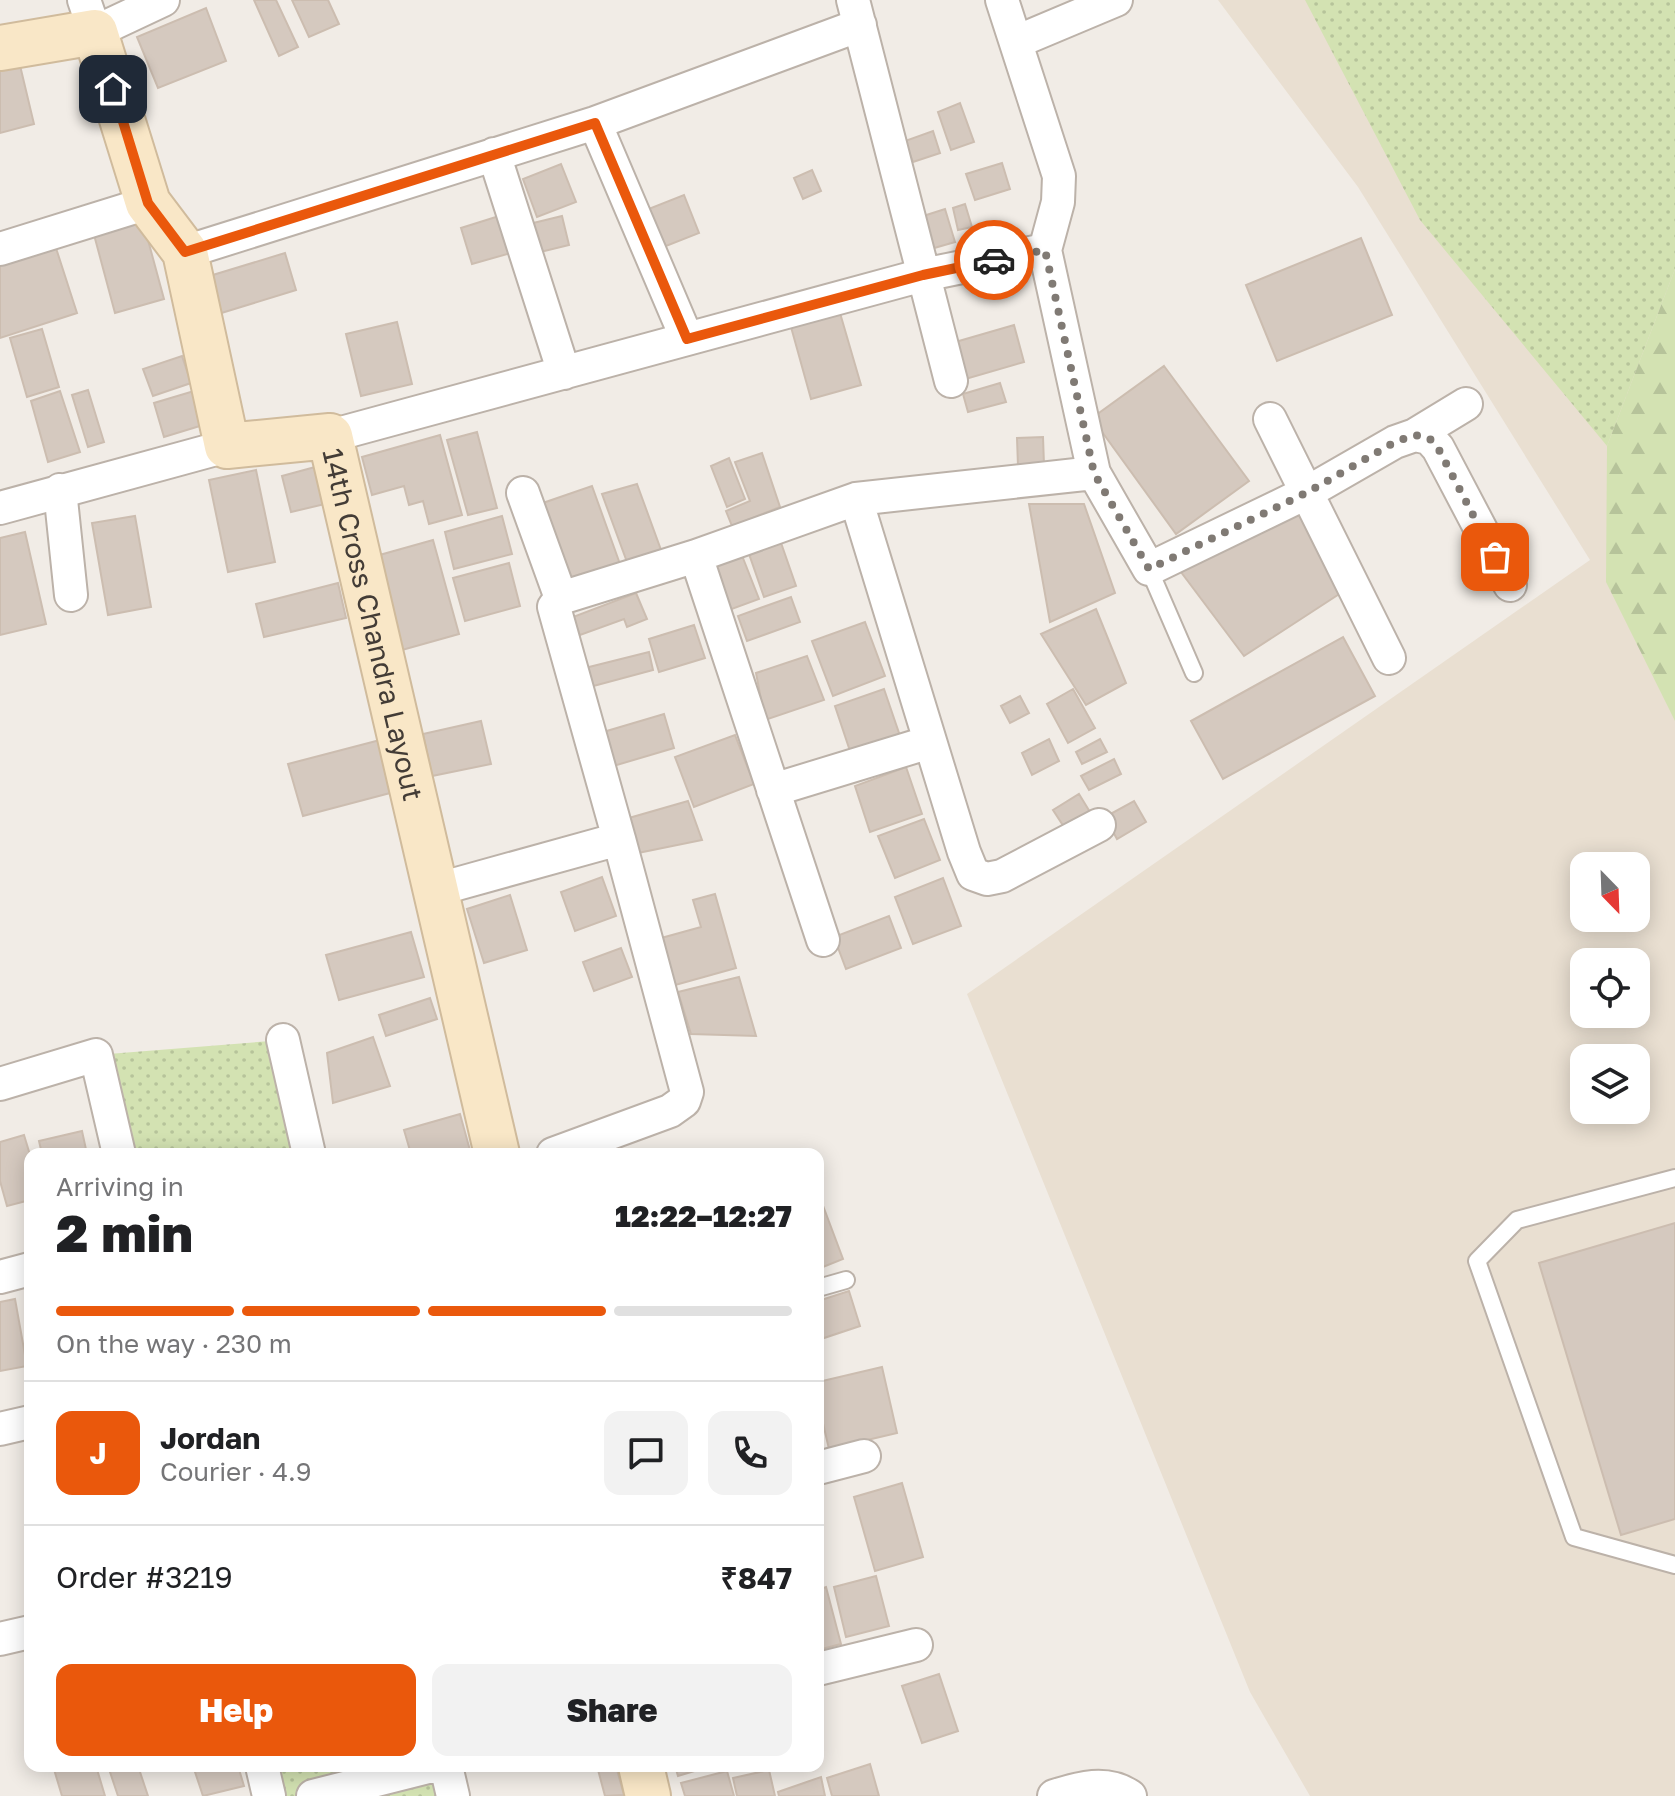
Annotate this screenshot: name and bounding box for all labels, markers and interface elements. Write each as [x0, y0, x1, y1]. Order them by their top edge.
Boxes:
pin [79, 55, 147, 123]
icon: home [91, 67, 135, 111]
courier [954, 220, 1034, 300]
icon: car [972, 238, 1016, 282]
street label: 14th Cross Chandra Layout [317, 445, 431, 804]
pin [1461, 523, 1529, 591]
icon: bag [1473, 535, 1517, 579]
north arrow [1570, 852, 1650, 932]
map controls [1570, 852, 1650, 1124]
button: locate [1570, 948, 1650, 1028]
button: layers [1570, 1044, 1650, 1124]
text: Arriving in [56, 1171, 184, 1202]
text: 12:22–12:27 [615, 1198, 792, 1234]
text: 2 min [56, 1201, 193, 1263]
text: On the way · 230 m [56, 1328, 292, 1359]
button: chat [604, 1411, 688, 1495]
button: phone [708, 1411, 792, 1495]
text: Jordan [160, 1420, 260, 1456]
text: J [89, 1435, 107, 1471]
text: Courier · 4.9 [160, 1456, 312, 1487]
text: Order #3219 [56, 1559, 233, 1595]
text: ₹847 [721, 1560, 792, 1596]
button: Help [56, 1664, 416, 1756]
button: Share [432, 1664, 792, 1756]

